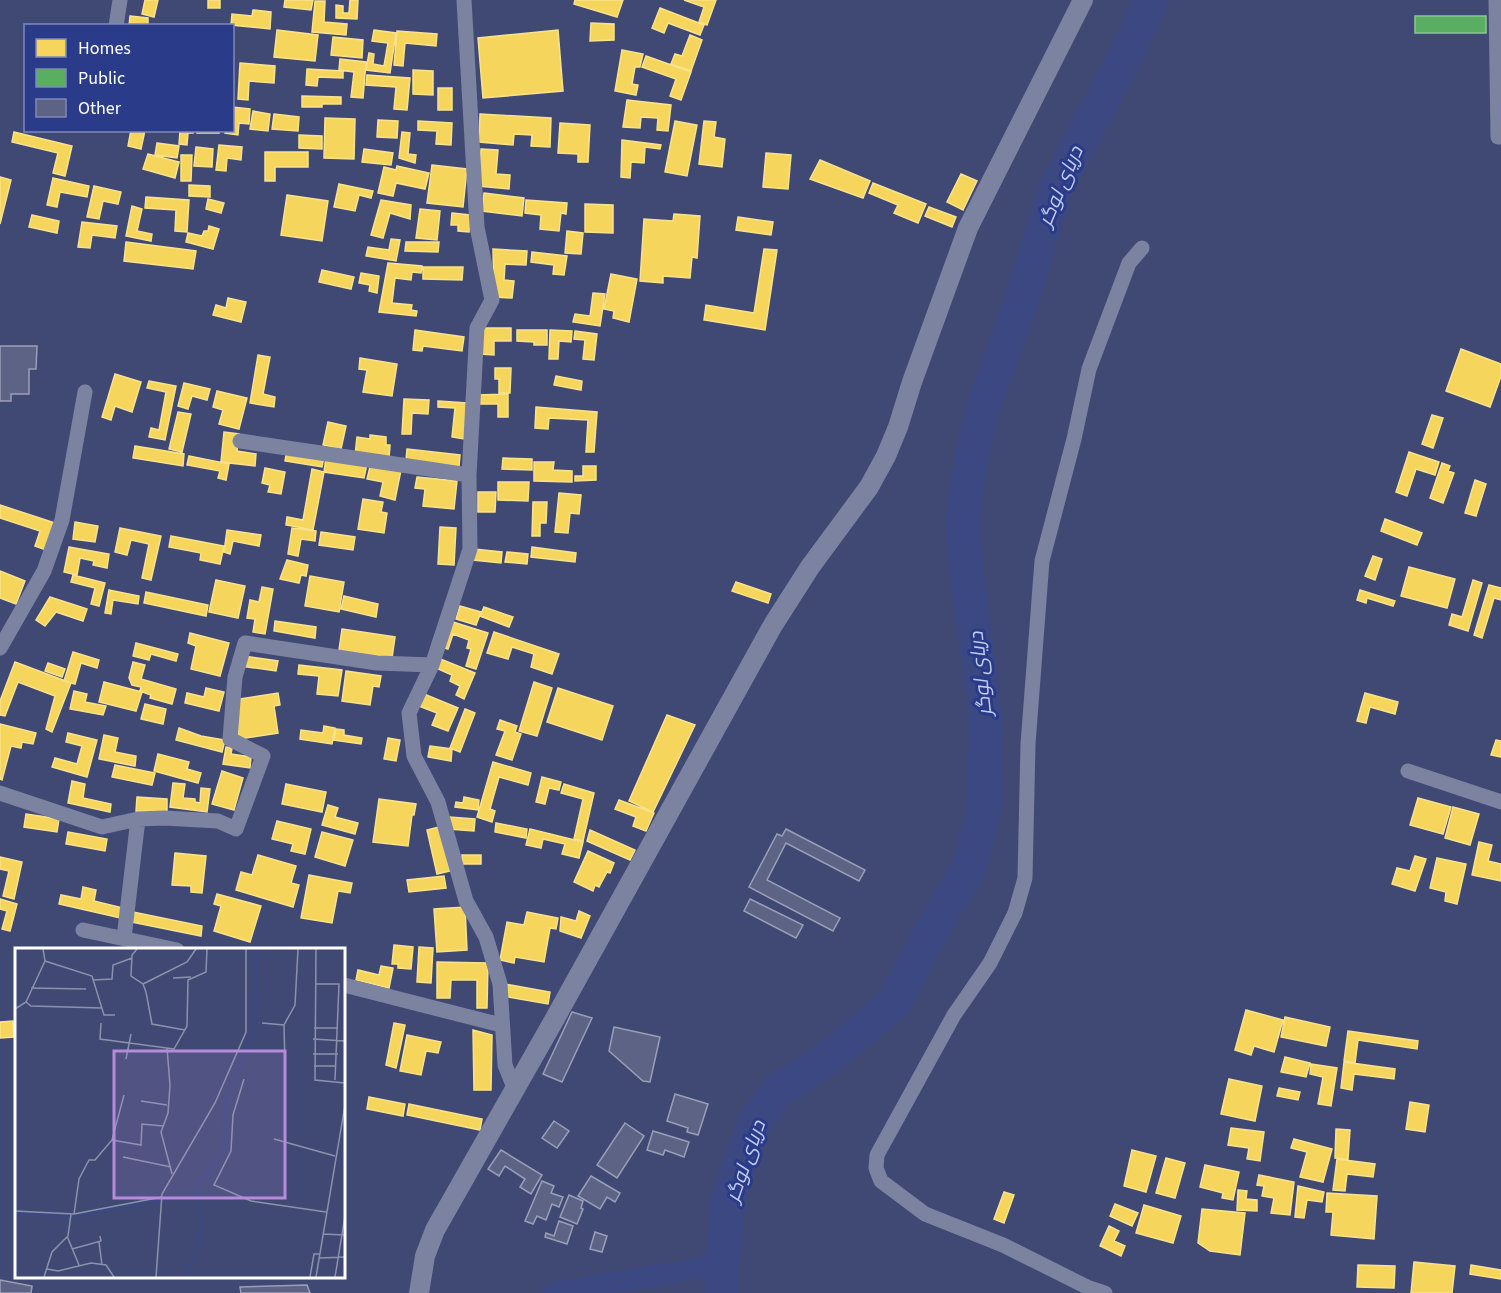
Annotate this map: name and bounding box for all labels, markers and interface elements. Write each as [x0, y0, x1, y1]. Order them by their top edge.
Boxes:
legend [24, 24, 234, 132]
text: Homes [78, 36, 131, 61]
text: Public [78, 66, 125, 91]
text: Other [78, 96, 122, 121]
water label: دریای لوگر [1030, 141, 1091, 234]
water label: دریای لوگر [963, 629, 1000, 720]
inset map [15, 948, 345, 1278]
water label: دریای لوگر [718, 1115, 773, 1209]

